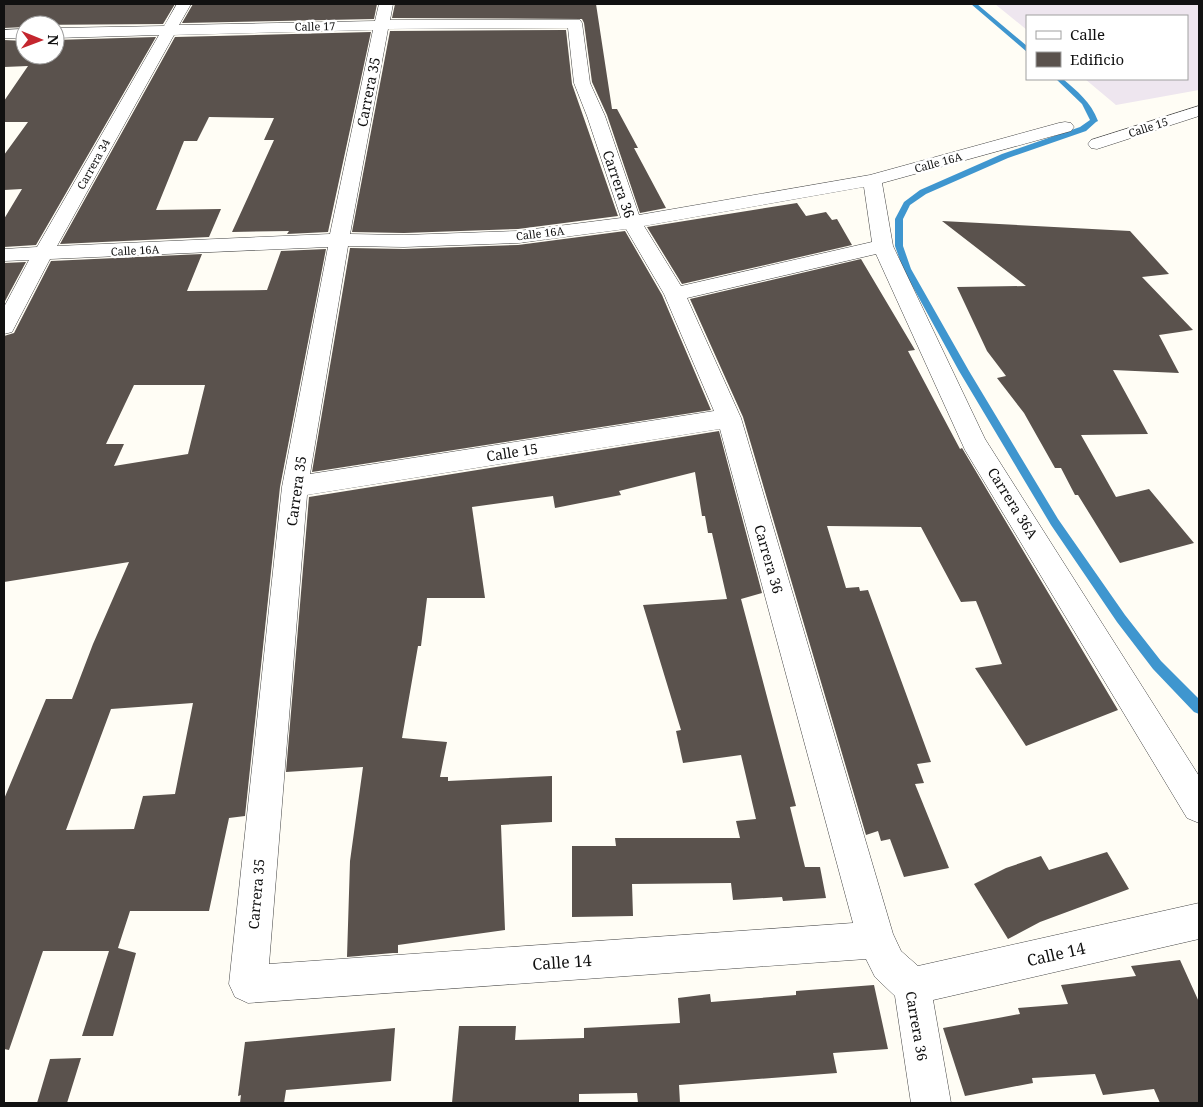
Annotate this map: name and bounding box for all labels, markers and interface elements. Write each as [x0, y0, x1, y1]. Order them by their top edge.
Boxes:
north arrow [15, 15, 65, 65]
legend [1026, 15, 1188, 80]
street label: Calle 17 [294, 18, 336, 34]
text: Calle [1070, 24, 1105, 44]
text: N [44, 35, 63, 46]
text: Edificio [1070, 49, 1124, 69]
street label: Carrera 35 [352, 56, 384, 128]
street label: Calle 15 [1126, 114, 1170, 140]
street label: Carrera 34 [73, 136, 113, 192]
street label: Carrera 36 [599, 148, 640, 221]
street label: Calle 16A [913, 148, 964, 176]
street label: Calle 16A [515, 223, 565, 243]
street label: Calle 16A [110, 241, 160, 259]
street label: Calle 15 [485, 439, 539, 465]
street label: Carrera 35 [282, 455, 310, 527]
street label: Carrera 36A [984, 464, 1042, 542]
street label: Carrera 36 [750, 522, 788, 596]
street label: Carrera 35 [243, 858, 269, 930]
street label: Calle 14 [1025, 937, 1087, 971]
street label: Calle 14 [532, 949, 592, 975]
street label: Carrera 36 [902, 990, 933, 1063]

